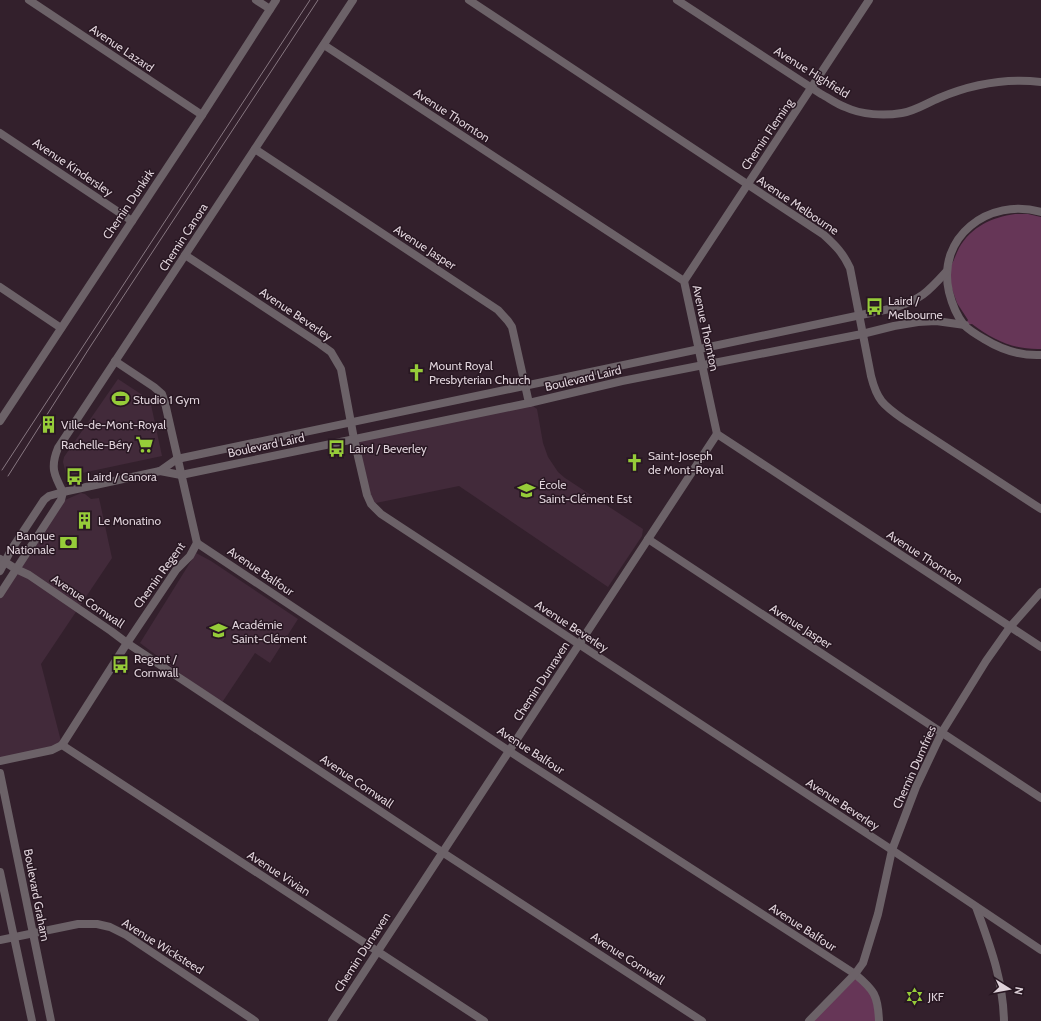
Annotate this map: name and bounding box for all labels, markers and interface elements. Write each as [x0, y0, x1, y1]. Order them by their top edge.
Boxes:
street label: Avenue Lazard [87, 21, 157, 75]
street label: Avenue Highfield [771, 43, 853, 101]
street label: Avenue Thornton [411, 85, 493, 145]
street label: Chemin Fleming [737, 94, 797, 173]
street label: Avenue Kindersley [30, 135, 116, 199]
street label: Chemin Dunkirk [99, 166, 157, 242]
street label: Avenue Melbourne [754, 172, 842, 238]
street label: Chemin Canora [155, 200, 211, 274]
street label: Avenue Jasper [391, 221, 459, 273]
street label: Avenue Thornton [690, 283, 723, 373]
street label: Avenue Beverley [257, 284, 335, 344]
place label: Laird / Melbourne [888, 293, 943, 322]
bus stop icon: Laird / Melbourne [865, 297, 885, 317]
place label: Mount Royal Presbyterian Church [429, 358, 531, 387]
church icon: Mount Royal Presbyterian Church [406, 362, 426, 382]
street label: Boulevard Laird [543, 362, 623, 394]
sports icon: Studio 1 Gym [110, 389, 130, 409]
place label: Studio 1 Gym [133, 392, 200, 407]
building icon: Ville-de-Mont-Royal [38, 414, 58, 434]
place label: Ville-de-Mont-Royal [61, 417, 166, 432]
street label: Boulevard Laird [226, 430, 306, 460]
supermarket icon: Rachelle-Béry [135, 434, 155, 454]
place label: Rachelle-Béry [61, 437, 132, 452]
bus stop icon: Laird / Beverley [326, 438, 346, 458]
place label: Laird / Beverley [349, 441, 427, 456]
place label: Saint-Joseph de Mont-Royal [648, 448, 724, 477]
church icon: Saint-Joseph de Mont-Royal [625, 452, 645, 472]
bus stop icon: Laird / Canora [64, 466, 84, 486]
place label: Laird / Canora [87, 469, 157, 484]
place label: École Saint-Clément Est [539, 477, 632, 506]
school or university icon: École Saint-Clément Est [516, 481, 536, 501]
building icon: Le Monatino [75, 510, 95, 530]
place label: Le Monatino [98, 513, 162, 528]
street label: Avenue Thornton [884, 527, 966, 587]
place label: Banque Nationale [6, 528, 55, 557]
bank icon: Banque Nationale [58, 532, 78, 552]
street label: Chemin Regent [130, 539, 188, 611]
street label: Avenue Balfour [225, 543, 297, 599]
street label: Avenue Cornwall [49, 571, 128, 631]
street label: Avenue Beverley [532, 597, 612, 655]
street label: Avenue Jasper [767, 600, 835, 652]
place label: Académie Saint-Clément [232, 617, 307, 646]
school or university icon: Académie Saint-Clément [209, 621, 229, 641]
street label: Chemin Dunraven [510, 638, 573, 724]
place label: Regent / Cornwall [134, 651, 178, 680]
bus stop icon: Regent / Cornwall [111, 655, 131, 675]
street label: Avenue Balfour [495, 723, 568, 777]
street label: Chemin Dumfries [889, 723, 939, 811]
street label: Avenue Cornwall [318, 751, 397, 811]
street label: Avenue Beverley [803, 775, 883, 833]
street label: Avenue Vivian [245, 847, 314, 899]
street label: Boulevard Graham [21, 848, 53, 942]
street label: Avenue Balfour [767, 900, 840, 954]
street label: Chemin Dunraven [331, 909, 394, 995]
street label: Avenue Wicksteed [119, 915, 207, 977]
street label: Avenue Cornwall [588, 929, 668, 988]
north arrow [989, 969, 1029, 1009]
synagogue icon: JKF [905, 986, 925, 1006]
text: N [1011, 986, 1026, 996]
place label: JKF [927, 989, 945, 1004]

